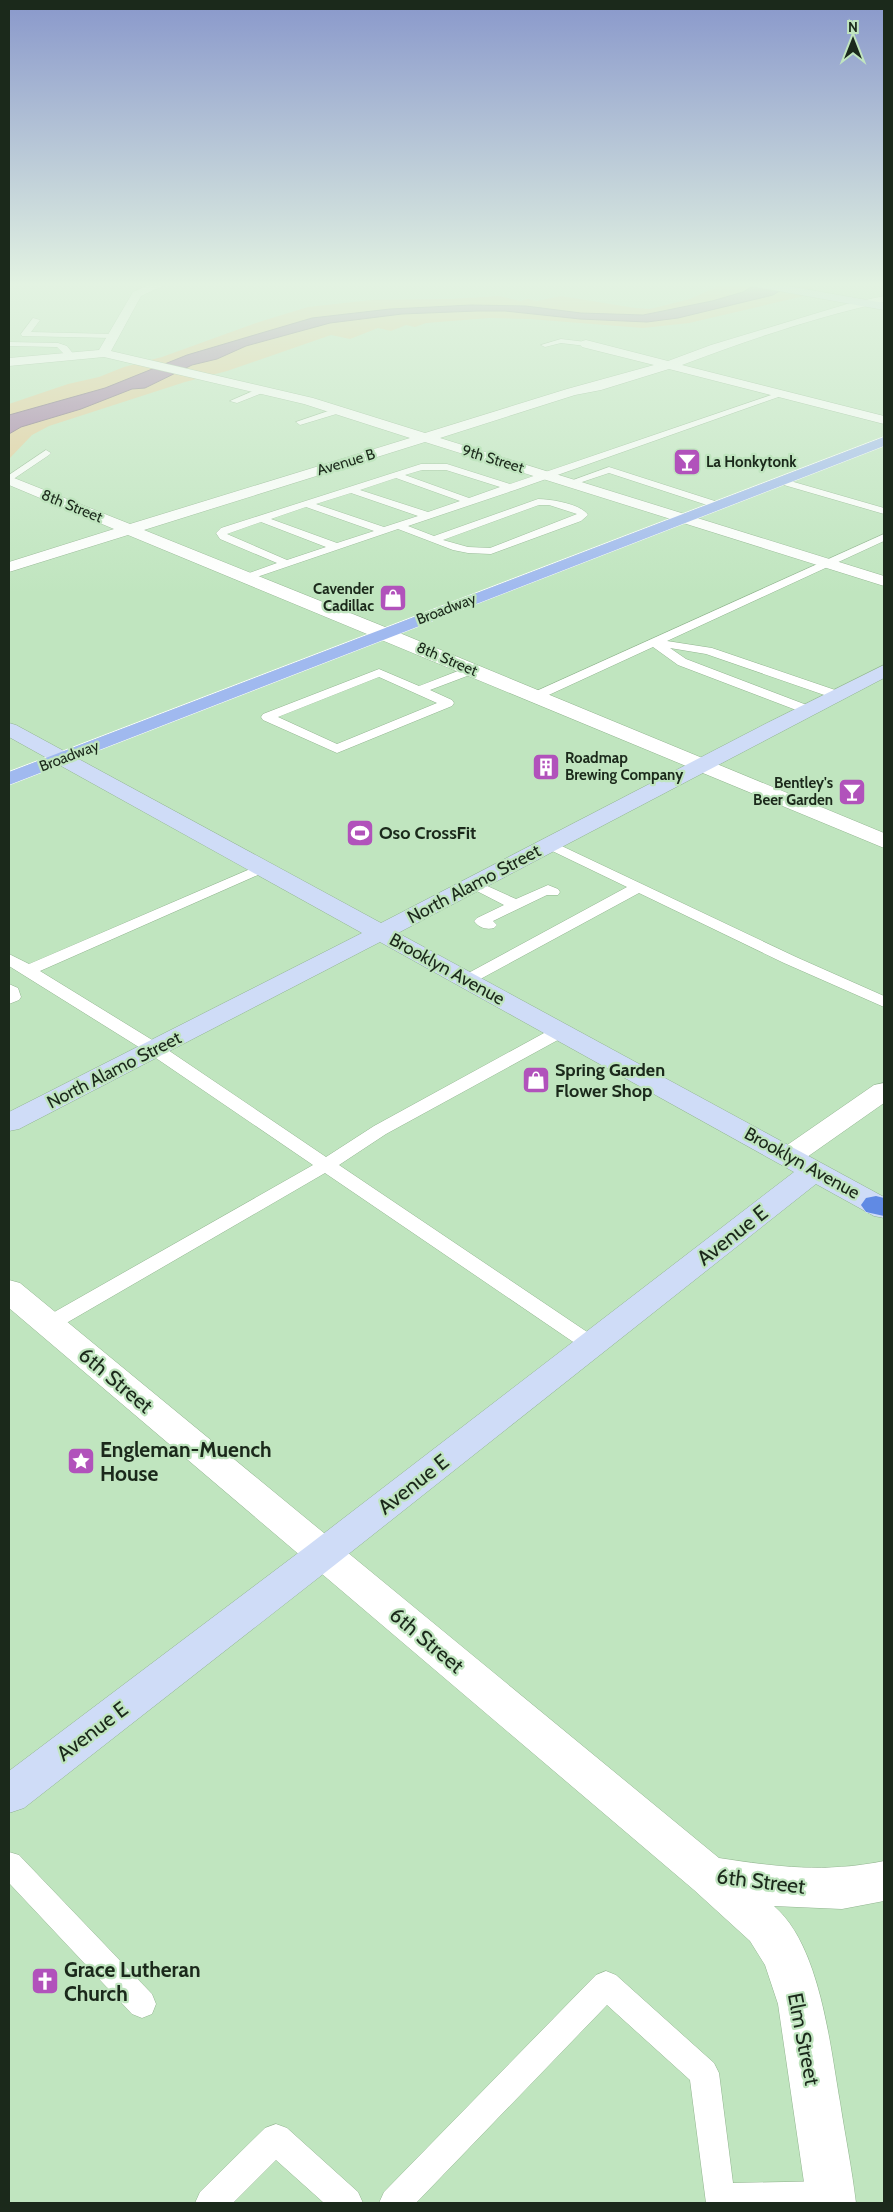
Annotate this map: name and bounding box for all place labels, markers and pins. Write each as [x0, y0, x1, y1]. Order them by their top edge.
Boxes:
bar icon: La Honkytonk [672, 447, 702, 477]
place label: La Honkytonk [706, 453, 797, 471]
place label: Cavender Cadillac [313, 580, 374, 615]
shop icon: Cavender Cadillac [378, 583, 408, 613]
place label: Roadmap Brewing Company [565, 749, 684, 784]
building icon: Roadmap Brewing Company [531, 752, 561, 782]
place label: Bentley's Beer Garden [753, 774, 833, 809]
bar icon: Bentley's Beer Garden [837, 777, 867, 807]
sports icon: Oso CrossFit [345, 818, 375, 848]
place label: Oso CrossFit [379, 822, 476, 844]
place label: Spring Garden Flower Shop [555, 1059, 665, 1102]
shop icon: Spring Garden Flower Shop [521, 1065, 551, 1095]
place label: Engleman-Muench House [100, 1437, 272, 1486]
place icon: Engleman-Muench House [66, 1446, 96, 1476]
place label: Grace Lutheran Church [64, 1957, 200, 2006]
church icon: Grace Lutheran Church [30, 1966, 60, 1996]

